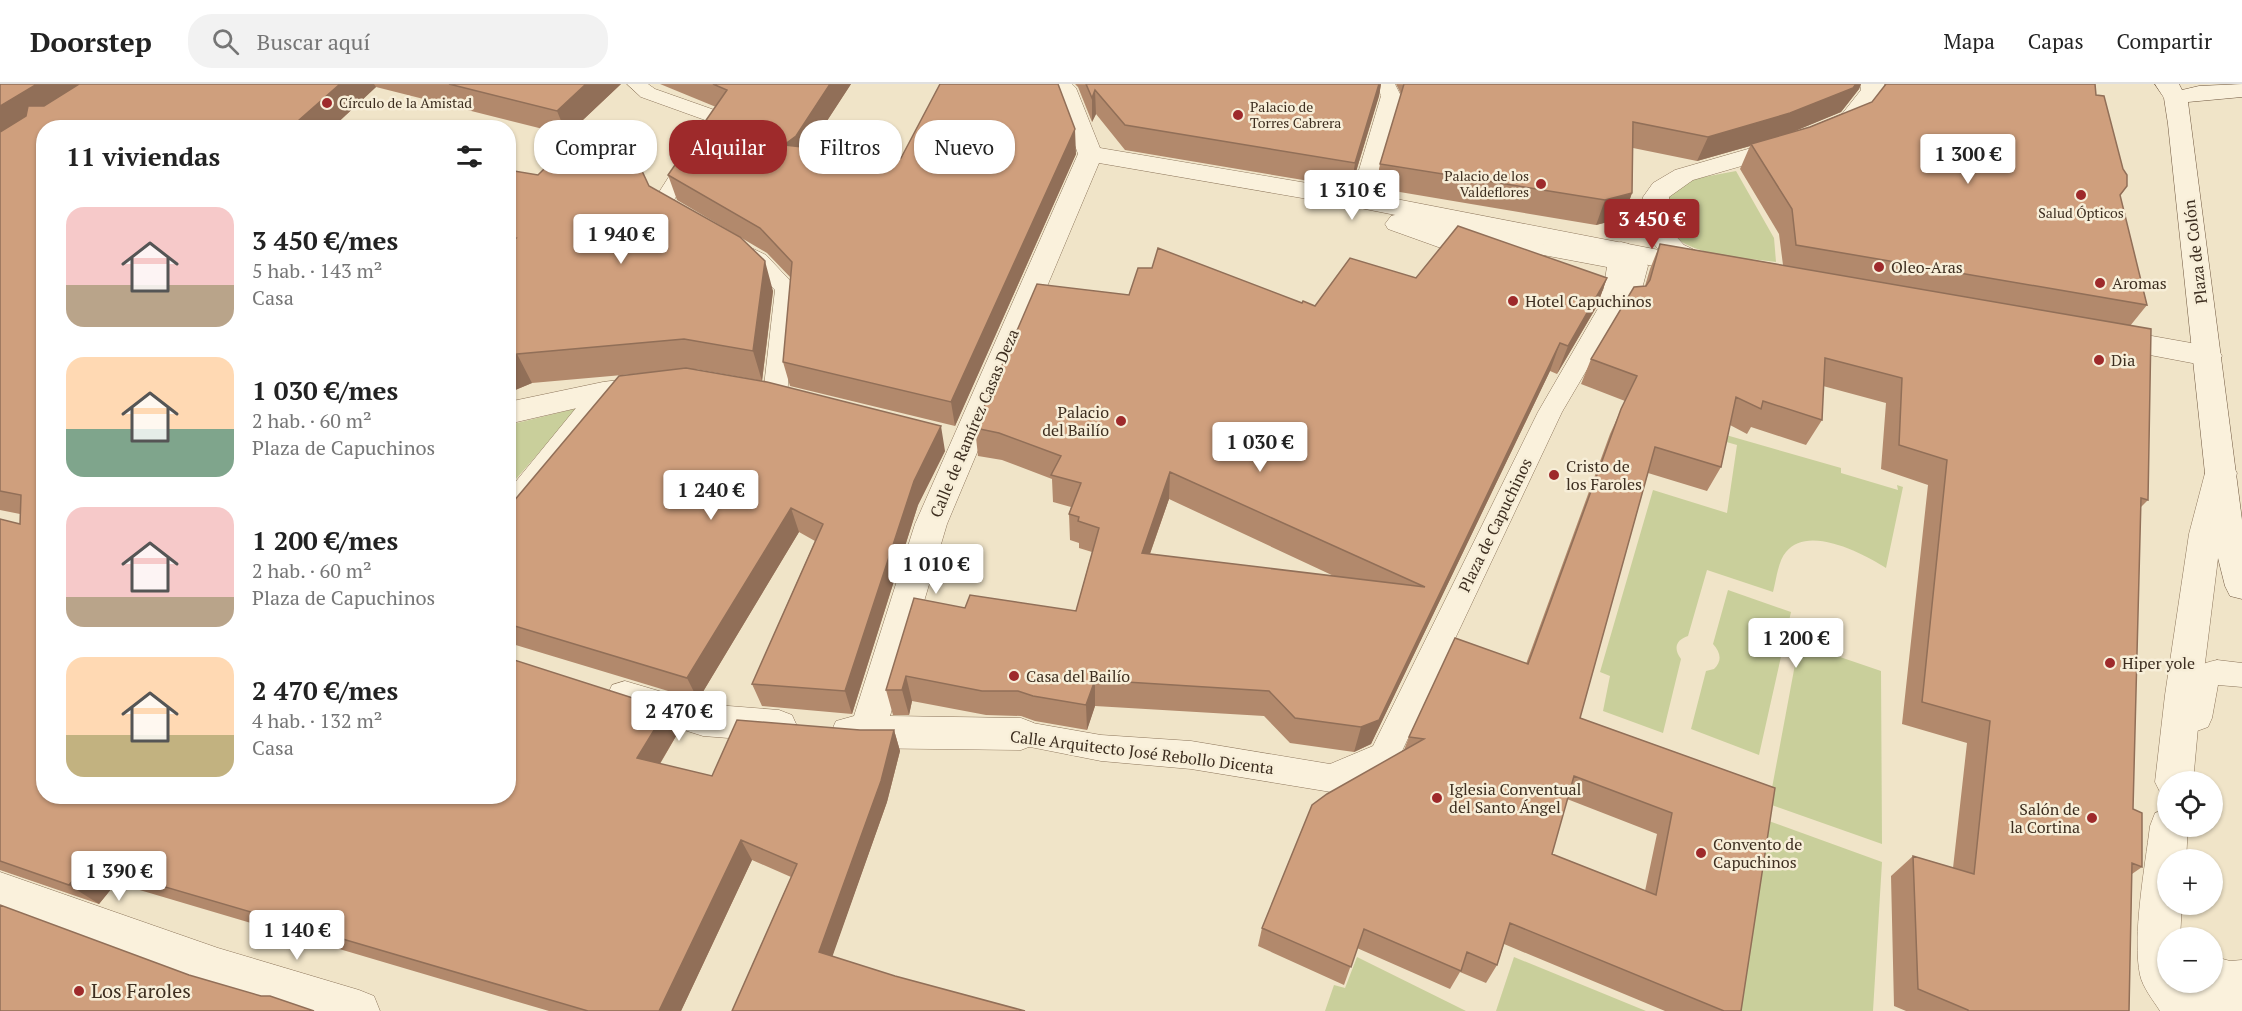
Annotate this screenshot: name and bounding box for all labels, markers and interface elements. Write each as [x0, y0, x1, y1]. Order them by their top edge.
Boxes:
search box [188, 14, 608, 68]
text: Doorstep [30, 23, 152, 60]
icon: search [209, 25, 242, 58]
text: Buscar aquí [257, 27, 370, 56]
text: Mapa [1943, 27, 1995, 55]
text: Capas [2028, 27, 2084, 55]
text: Compartir [2117, 27, 2212, 55]
place label: Círculo de la Amistad [339, 93, 472, 112]
marker: Círculo de la Amistad [320, 96, 334, 110]
place label: Palacio de Torres Cabrera [1250, 97, 1341, 132]
marker: Palacio de Torres Cabrera [1231, 108, 1245, 122]
chip: Comprar [534, 120, 657, 174]
chip: Alquilar [669, 120, 787, 174]
chip: Filtros [799, 120, 902, 174]
chip: Nuevo [914, 120, 1015, 174]
pin: 1 300 € [1913, 134, 2023, 185]
text: 11 viviendas [66, 139, 220, 173]
icon: filters [453, 140, 486, 173]
text: 1 300 € [1934, 140, 2002, 167]
place label: Palacio de los Valdeflores [1444, 166, 1529, 201]
pin: 1 310 € [1297, 170, 1407, 221]
text: 1 310 € [1318, 176, 1386, 203]
marker: Palacio de los Valdeflores [1534, 177, 1548, 191]
marker: Salud Ópticos [2074, 188, 2088, 202]
street label: Plaza de Colón [2178, 198, 2212, 305]
pin: 3 450 € [1597, 199, 1707, 250]
place label: Salud Ópticos [2038, 203, 2124, 222]
text: 3 450 € [1618, 205, 1686, 232]
pin: 1 940 € [566, 214, 676, 265]
text: 1 940 € [587, 220, 655, 247]
text: 3 450 €/mes [252, 223, 398, 257]
icon: home [114, 231, 186, 303]
place label: Oleo-Aras [1891, 256, 1963, 278]
text: 5 hab. · 143 m² [252, 257, 382, 284]
marker: Oleo-Aras [1872, 260, 1886, 274]
place label: Aromas [2112, 272, 2167, 294]
marker: Aromas [2093, 276, 2107, 290]
text: Casa [252, 284, 294, 311]
place label: Hotel Capuchinos [1525, 290, 1652, 312]
marker: Hotel Capuchinos [1506, 294, 1520, 308]
street label: Calle de Ramírez Casas Deza [924, 325, 1024, 521]
place label: Dia [2111, 349, 2135, 371]
marker: Dia [2092, 353, 2106, 367]
text: 1 030 €/mes [252, 373, 398, 407]
icon: home [114, 381, 186, 453]
place label: Palacio del Bailío [1042, 401, 1109, 441]
text: 2 hab. · 60 m² [252, 407, 372, 434]
marker: Palacio del Bailío [1114, 414, 1128, 428]
pin: 1 030 € [1205, 422, 1315, 473]
text: 1 030 € [1226, 428, 1294, 455]
text: Plaza de Capuchinos [252, 434, 435, 461]
street label: Plaza de Capuchinos [1453, 454, 1537, 596]
place label: Cristo de los Faroles [1566, 455, 1642, 495]
marker: Cristo de los Faroles [1547, 468, 1561, 482]
pin: 1 240 € [656, 470, 766, 521]
text: 1 240 € [677, 476, 745, 503]
text: 1 200 €/mes [252, 523, 398, 557]
icon: home [114, 531, 186, 603]
pin: 1 010 € [881, 544, 991, 595]
text: 1 010 € [902, 550, 970, 577]
text: 2 hab. · 60 m² [252, 557, 372, 584]
text: Plaza de Capuchinos [252, 584, 435, 611]
pin: 1 200 € [1741, 618, 1851, 669]
text: 1 200 € [1762, 624, 1830, 651]
place label: Hiper yole [2122, 652, 2195, 674]
marker: Hiper yole [2103, 656, 2117, 670]
place label: Casa del Bailío [1026, 665, 1130, 687]
marker: Casa del Bailío [1007, 669, 1021, 683]
text: 2 470 €/mes [252, 673, 398, 707]
icon: home [114, 681, 186, 753]
pin: 2 470 € [624, 691, 734, 742]
text: 2 470 € [645, 697, 713, 724]
text: 4 hab. · 132 m² [252, 707, 382, 734]
street label: Calle Arquitecto José Rebollo Dicenta [1009, 725, 1275, 779]
text: Casa [252, 734, 294, 761]
map controls [2157, 771, 2223, 993]
button: locate [2157, 771, 2223, 837]
place label: Iglesia Conventual del Santo Ángel [1449, 778, 1581, 818]
marker: Iglesia Conventual del Santo Ángel [1430, 791, 1444, 805]
place label: Salón de la Cortina [2010, 798, 2080, 838]
marker: Salón de la Cortina [2085, 811, 2099, 825]
place label: Convento de Capuchinos [1713, 833, 1802, 873]
marker: Convento de Capuchinos [1694, 846, 1708, 860]
button: + [2157, 849, 2223, 915]
pin: 1 390 € [64, 851, 174, 902]
text: 1 390 € [85, 857, 153, 884]
pin: 1 140 € [242, 910, 352, 961]
text: 1 140 € [263, 916, 331, 943]
button: − [2157, 927, 2223, 993]
place label: Los Faroles [91, 977, 191, 1004]
marker: Los Faroles [72, 984, 86, 998]

